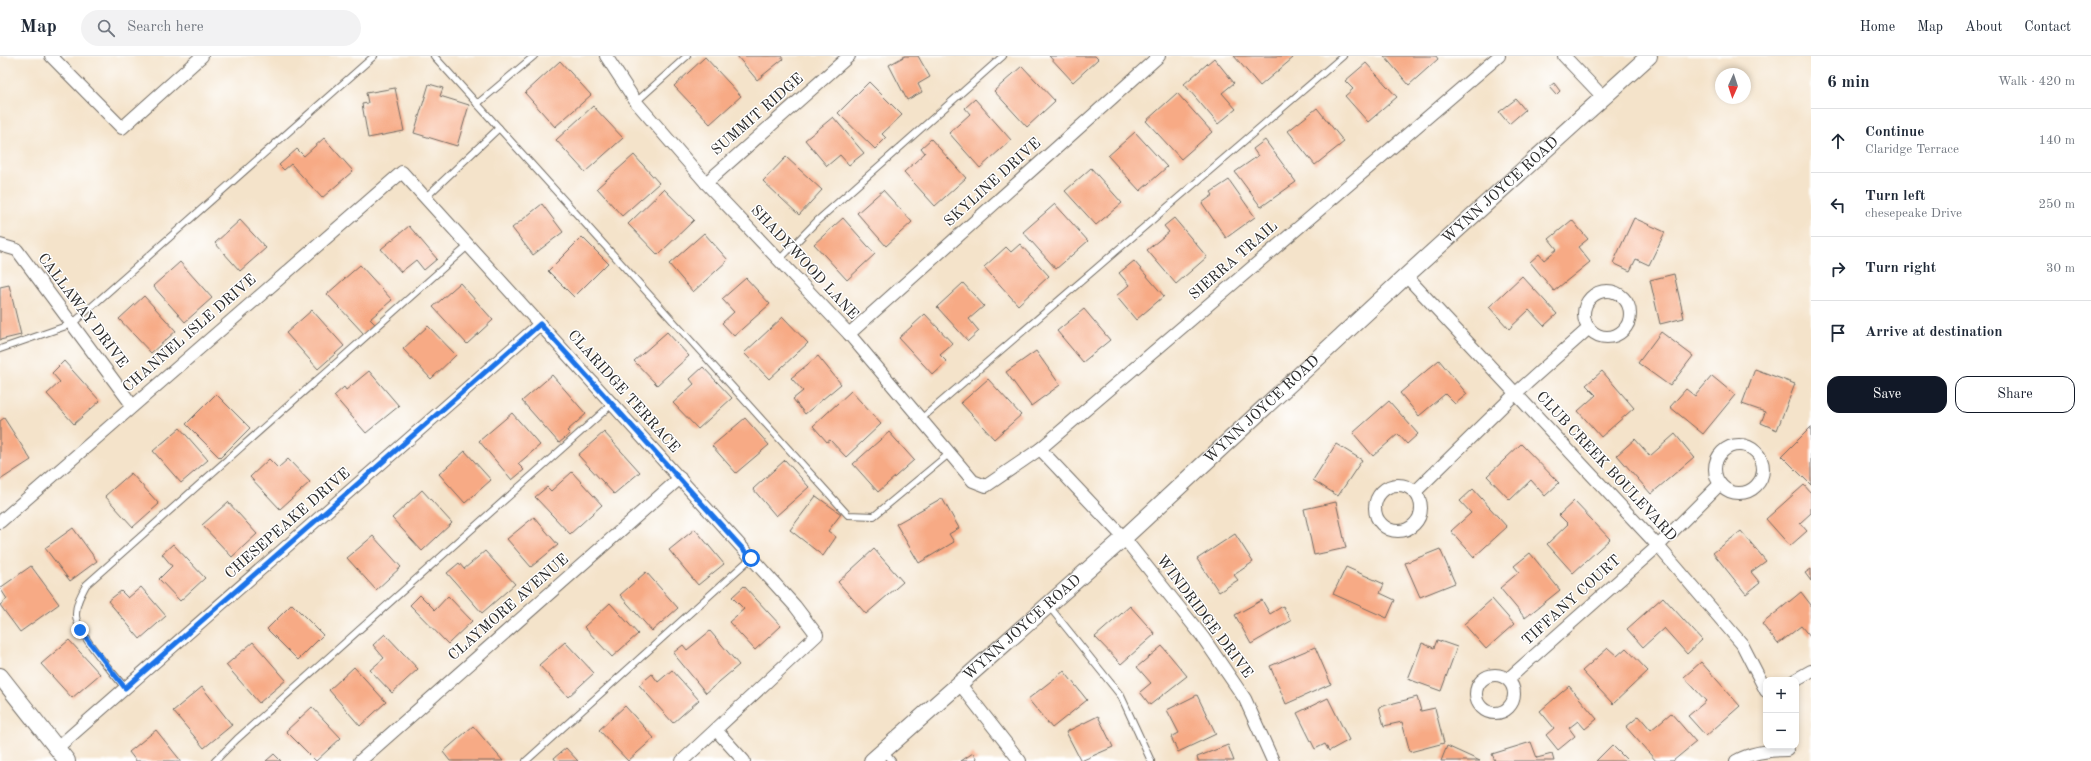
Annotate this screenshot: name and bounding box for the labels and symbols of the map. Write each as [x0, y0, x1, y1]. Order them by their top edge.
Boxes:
north arrow [1715, 68, 1751, 104]
street label: SUMMIT RIDGE [709, 71, 807, 159]
street label: WYNN JOYCE ROAD [1440, 134, 1562, 247]
street label: SKYLINE DRIVE [942, 136, 1044, 230]
street label: SHADYWOOD LANE [747, 203, 861, 323]
street label: SIERRA TRAIL [1187, 219, 1281, 303]
street label: CALLAWAY DRIVE [34, 251, 130, 371]
street label: CHANNEL ISLE DRIVE [121, 272, 259, 396]
street label: CLARIDGE TERRACE [564, 328, 682, 456]
street label: WYNN JOYCE ROAD [1202, 353, 1323, 467]
street label: CLUB CREEK BOULEVARD [1533, 389, 1679, 545]
street label: CHESEPEAKE DRIVE [223, 466, 353, 582]
route start [742, 549, 760, 567]
street label: CLAYMORE AVENUE [446, 552, 572, 664]
street label: WINDRIDGE DRIVE [1153, 553, 1255, 681]
street label: TIFFANY COURT [1520, 553, 1624, 649]
street label: WYNN JOYCE ROAD [961, 572, 1084, 683]
route end [71, 621, 89, 639]

